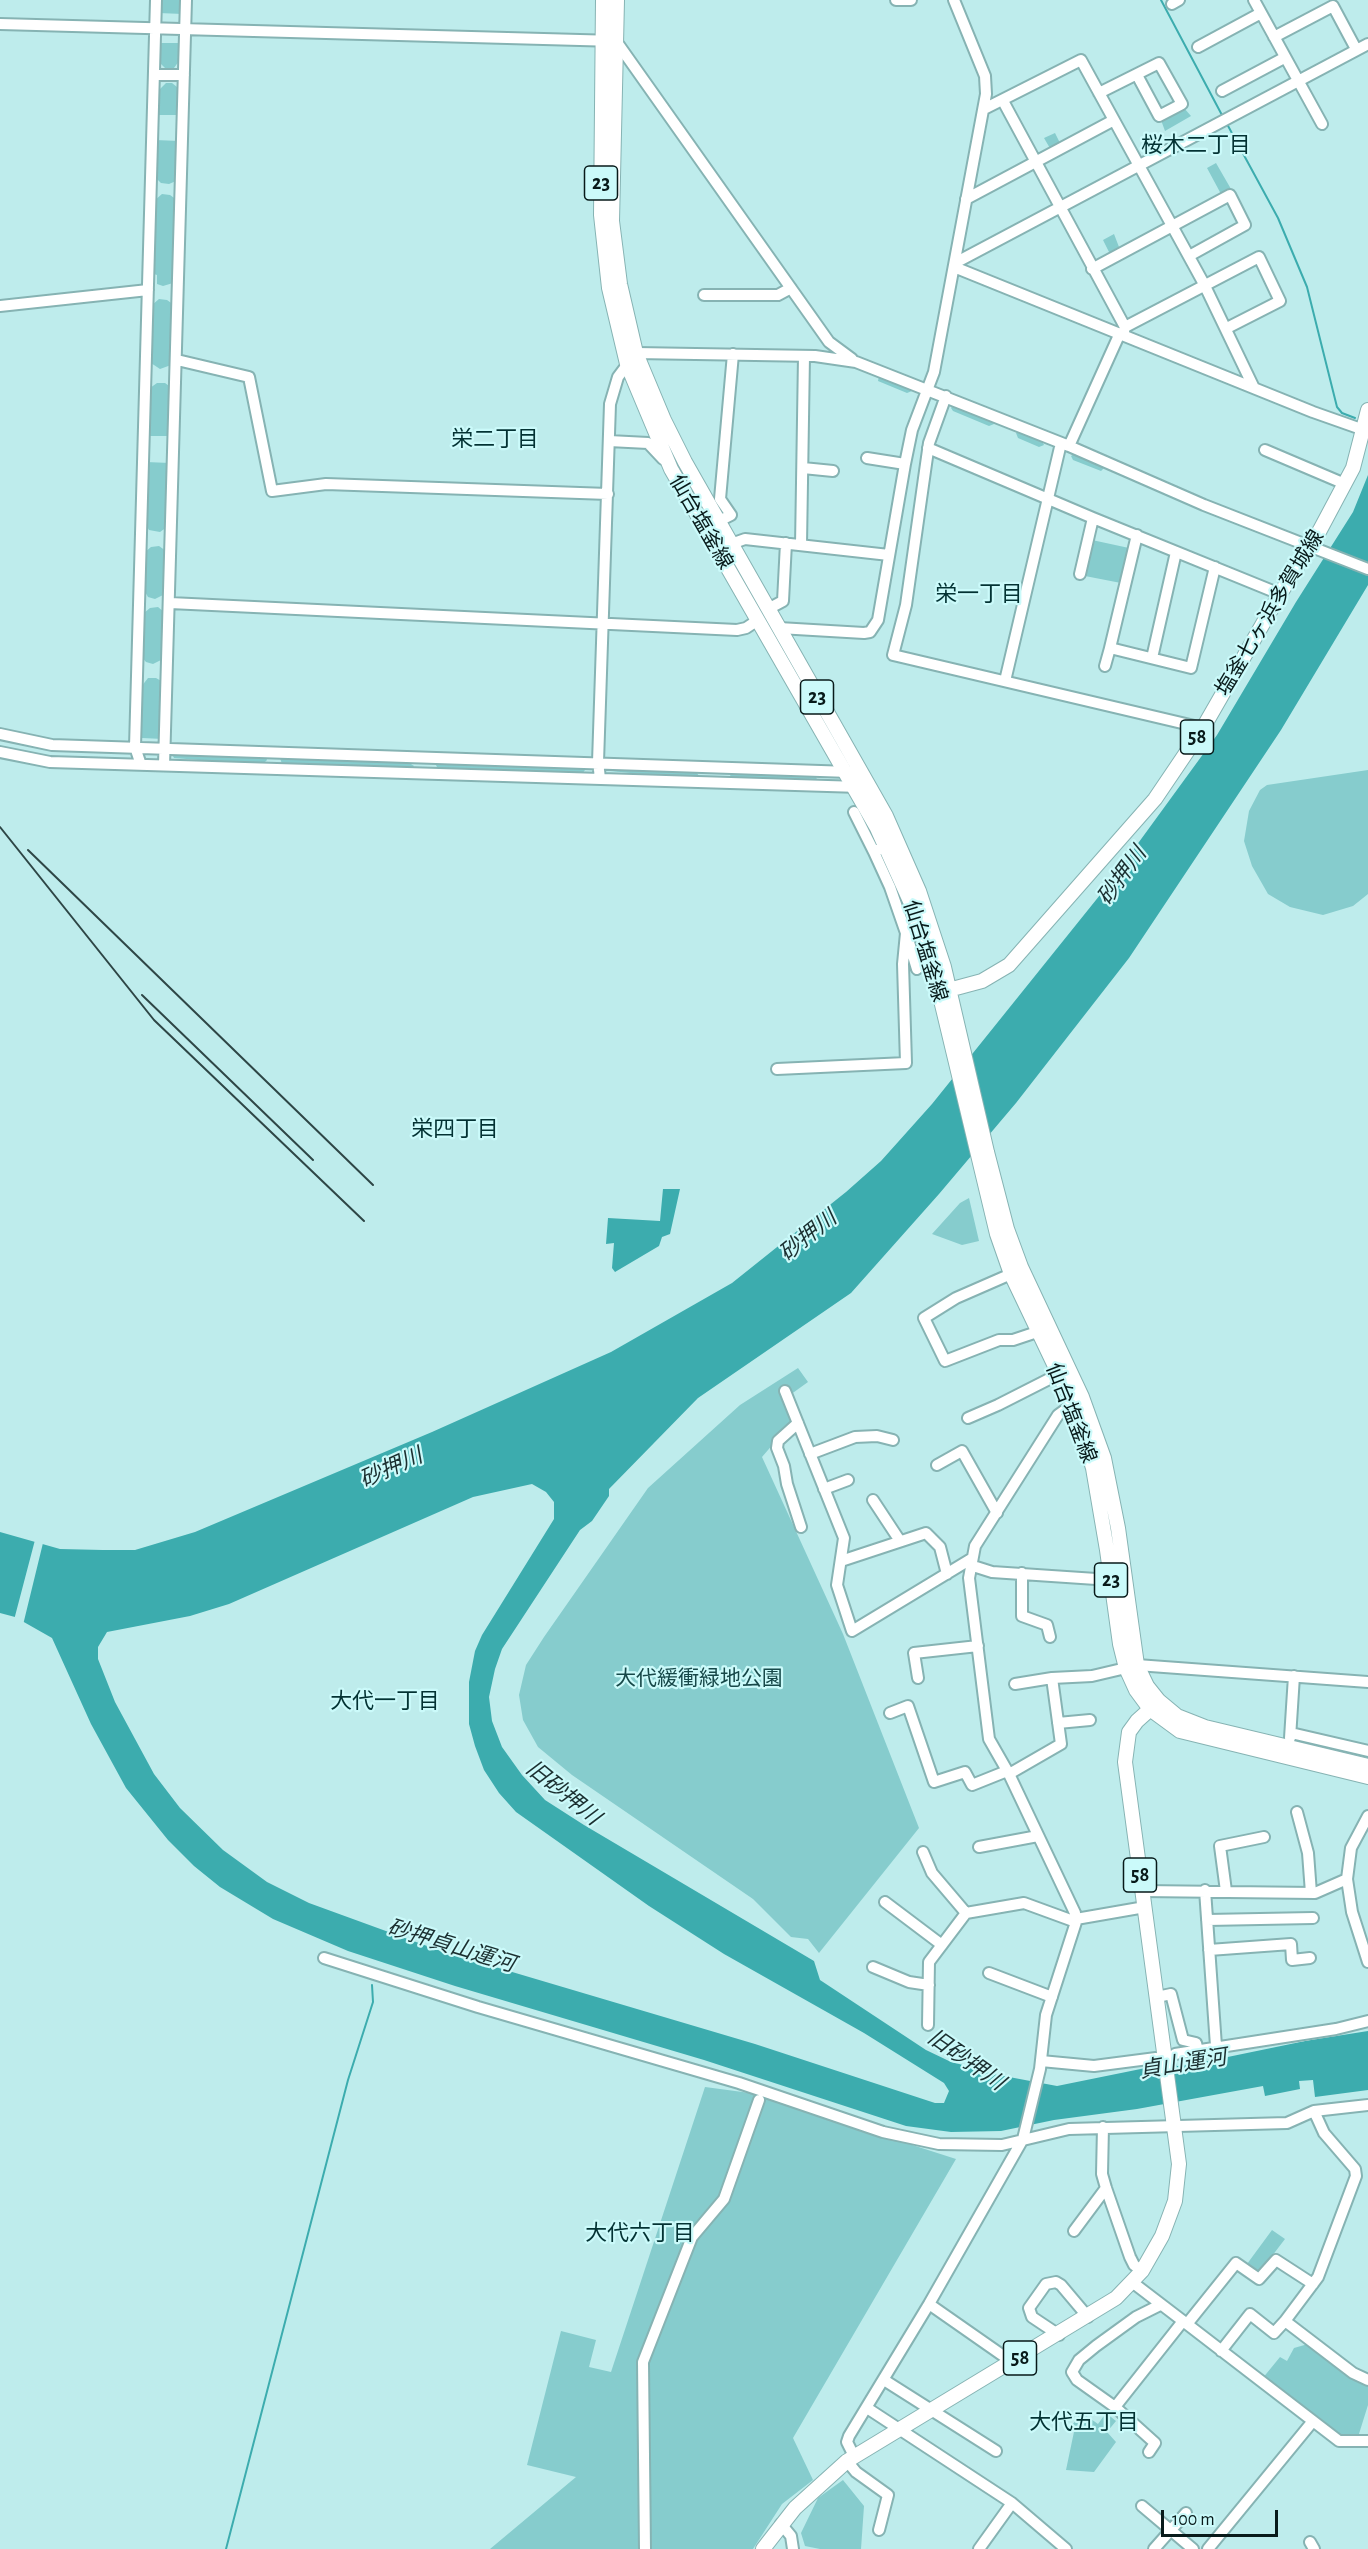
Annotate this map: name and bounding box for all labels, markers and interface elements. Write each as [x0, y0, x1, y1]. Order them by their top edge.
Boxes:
district label: 桜木二丁目 [1141, 132, 1251, 158]
road number: 23 [584, 166, 618, 200]
district label: 栄二丁目 [451, 426, 539, 452]
street label: 仙台塩釜線 [664, 470, 738, 574]
street label: 塩釜七ヶ浜多賀城線 [1211, 526, 1329, 700]
district label: 栄一丁目 [935, 581, 1023, 607]
road number: 23 [800, 680, 834, 714]
road number: 58 [1180, 720, 1214, 754]
water label: 砂押川 [1092, 842, 1152, 910]
street label: 仙台塩釜線 [898, 897, 952, 1005]
district label: 栄四丁目 [411, 1116, 499, 1142]
water label: 砂押川 [774, 1205, 842, 1267]
street label: 仙台塩釜線 [1040, 1359, 1102, 1467]
water label: 砂押川 [355, 1443, 427, 1493]
road number: 23 [1094, 1563, 1128, 1597]
park label: 大代緩衝緑地公園 [615, 1666, 783, 1692]
district label: 大代一丁目 [330, 1688, 440, 1714]
water label: 旧砂押川 [520, 1755, 606, 1831]
road number: 58 [1124, 1858, 1156, 1892]
water label: 砂押貞山運河 [384, 1914, 518, 1978]
water label: 旧砂押川 [922, 2024, 1010, 2096]
water label: 貞山運河 [1137, 2044, 1229, 2084]
district label: 大代六丁目 [585, 2220, 695, 2246]
road number: 58 [1004, 2341, 1036, 2375]
district label: 大代五丁目 [1029, 2409, 1139, 2435]
scale bar [1164, 2498, 1281, 2536]
text: 100 m [1172, 2511, 1215, 2529]

